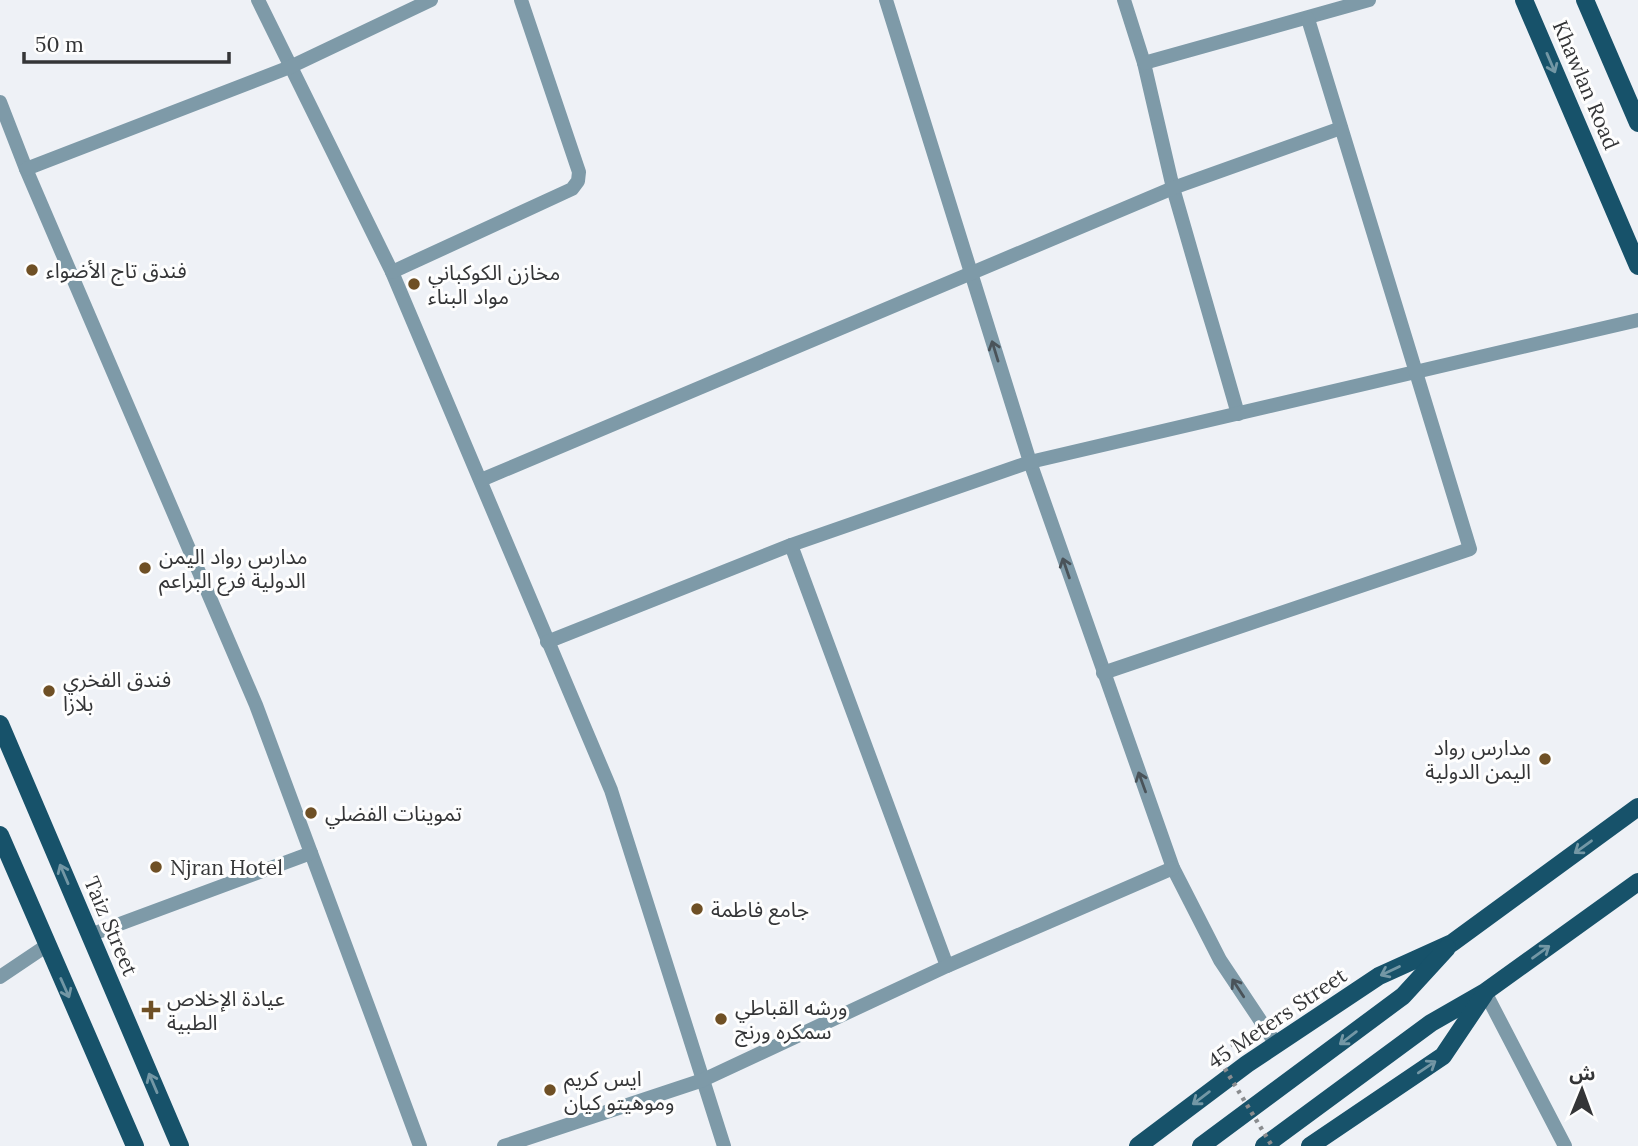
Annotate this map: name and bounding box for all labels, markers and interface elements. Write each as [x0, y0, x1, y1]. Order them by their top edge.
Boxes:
street label: Khawlan Road [1547, 16, 1625, 154]
scale bar [24, 21, 229, 65]
text: 50 m [35, 31, 84, 58]
one-way arrow [1545, 51, 1558, 73]
place label: فندق تاج الأضواء [46, 257, 187, 286]
place label: مخازن الكوكباني مواد البناء [428, 259, 560, 310]
marker: فندق تاج الأضواء [24, 262, 40, 278]
marker: مخازن الكوكباني مواد البناء [406, 276, 422, 292]
one-way arrow [988, 341, 1001, 363]
place label: مدارس رواد اليمن الدولية فرع البراعم [159, 543, 308, 596]
one-way arrow [1059, 557, 1071, 579]
marker: مدارس رواد اليمن الدولية فرع البراعم [137, 560, 153, 576]
place label: فندق الفخري بلازا [63, 666, 171, 717]
marker: فندق الفخري بلازا [41, 683, 57, 699]
place label: مدارس رواد اليمن الدولية [1425, 734, 1531, 785]
marker: مدارس رواد اليمن الدولية [1537, 751, 1553, 767]
one-way arrow [1135, 772, 1147, 794]
place label: تموينات الفضلي [325, 800, 462, 829]
marker: تموينات الفضلي [303, 805, 319, 821]
one-way arrow [1574, 840, 1593, 855]
place label: Njran Hotel [170, 854, 283, 881]
marker: Njran Hotel [148, 859, 164, 875]
one-way arrow [57, 864, 70, 885]
street label: Taiz Street [78, 872, 144, 981]
place label: جامع فاطمة [711, 896, 809, 925]
marker: جامع فاطمة [689, 901, 705, 917]
one-way arrow [1531, 945, 1550, 960]
street label: 45 Meters Street [1202, 961, 1352, 1075]
one-way arrow [1380, 965, 1401, 978]
one-way arrow [59, 977, 72, 998]
one-way arrow [1230, 978, 1244, 998]
place label: عيادة الإخلاص الطبية [167, 985, 285, 1036]
place label: ورشه القباطي سمكره ورنج [735, 994, 848, 1047]
marker: عيادة الإخلاص الطبية [141, 1000, 161, 1020]
marker: ورشه القباطي سمكره ورنج [713, 1011, 729, 1027]
one-way arrow [1339, 1030, 1357, 1045]
north arrow [1547, 1055, 1617, 1125]
one-way arrow [1417, 1060, 1436, 1074]
text: ش [1569, 1061, 1596, 1085]
place label: ايس كريم وموهيتو كيان [564, 1065, 674, 1116]
one-way arrow [146, 1073, 159, 1094]
marker: ايس كريم وموهيتو كيان [542, 1082, 558, 1098]
one-way arrow [1192, 1090, 1211, 1105]

